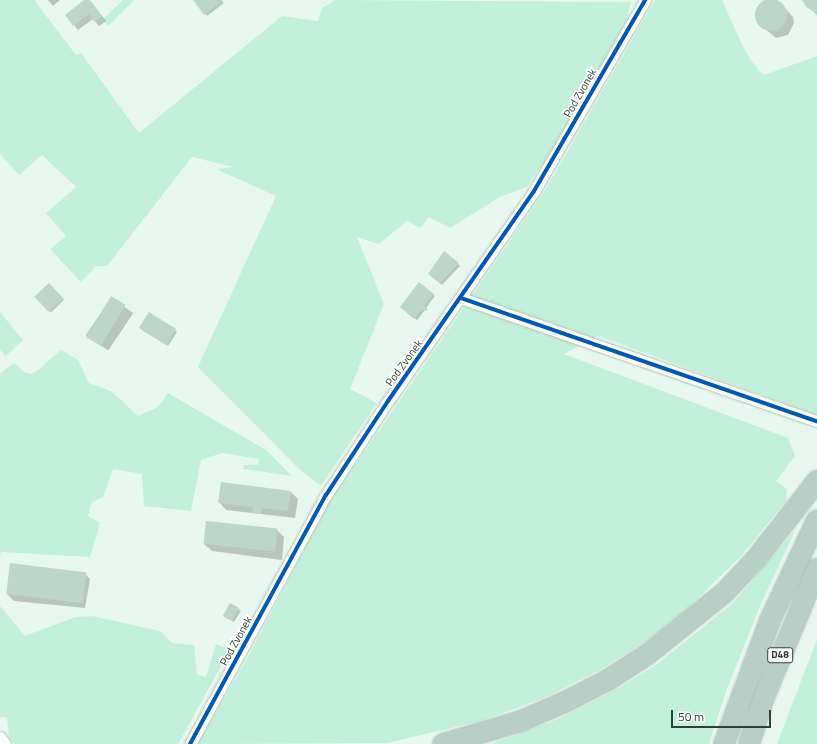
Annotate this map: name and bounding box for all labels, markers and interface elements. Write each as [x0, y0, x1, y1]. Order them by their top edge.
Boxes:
street label: Pod Zvonek [561, 66, 599, 120]
street label: Pod Zvonek [383, 337, 425, 389]
street label: Pod Zvonek [217, 614, 255, 668]
road number: D48 [767, 647, 793, 663]
scale bar [673, 702, 773, 728]
text: 50 m [678, 707, 704, 726]

